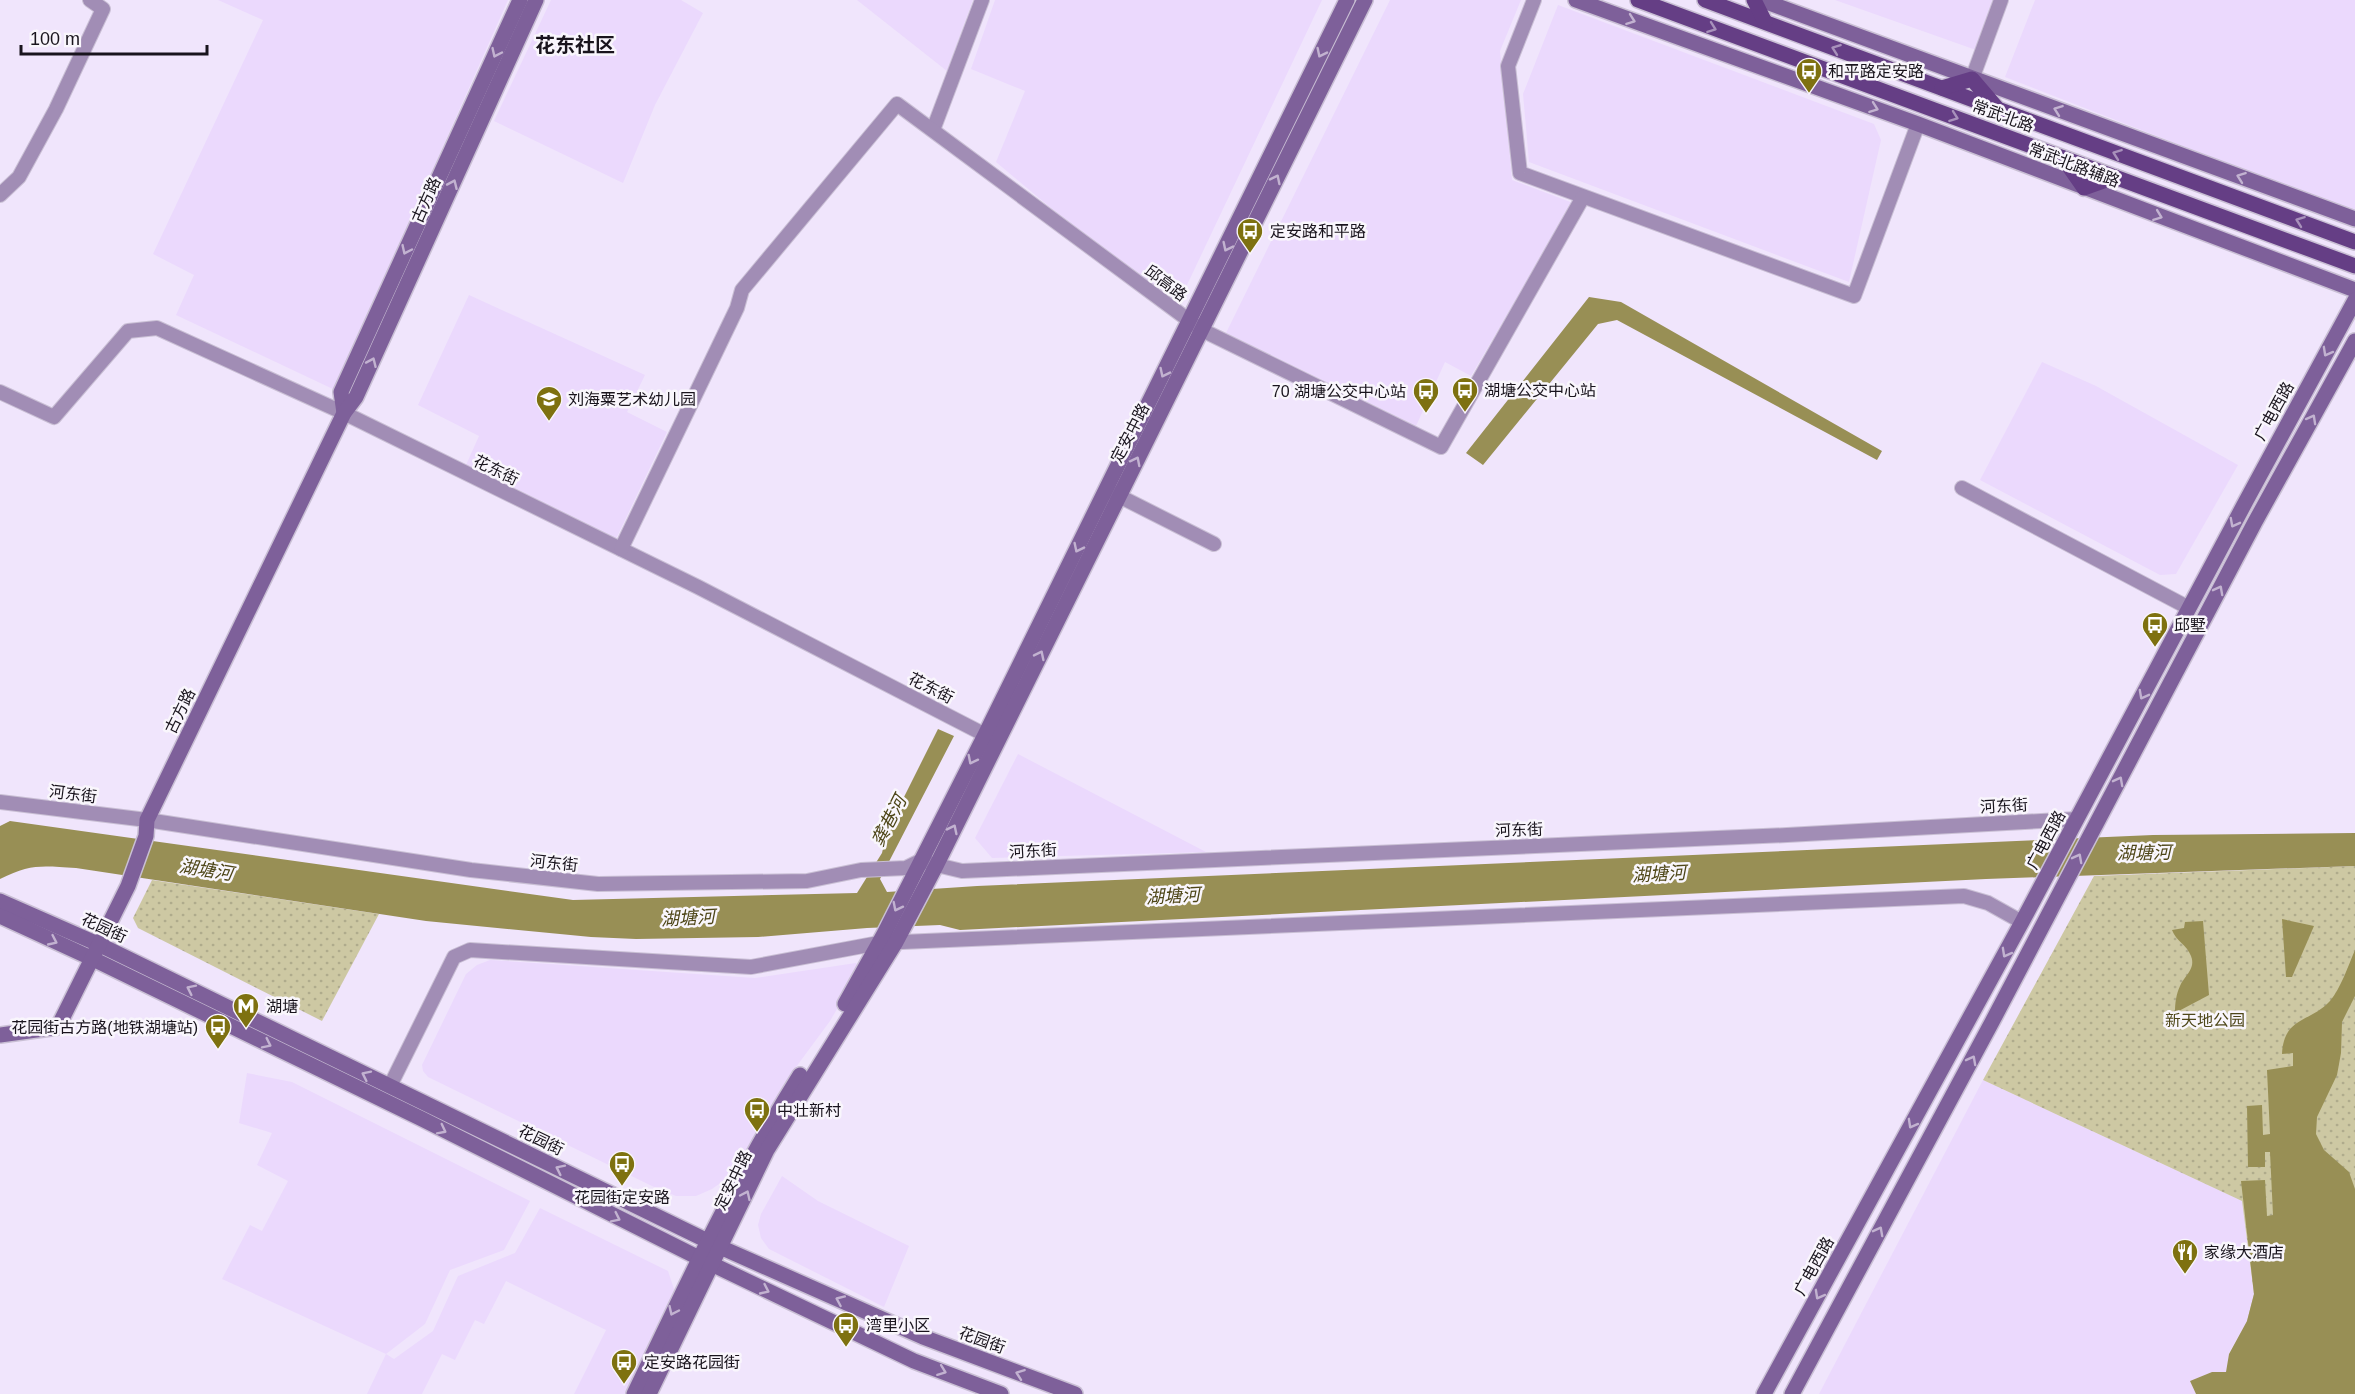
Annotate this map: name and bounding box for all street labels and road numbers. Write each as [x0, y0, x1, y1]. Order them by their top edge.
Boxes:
street label: 常武北路 [1970, 97, 2036, 135]
street label: 常武北路辅路 [2026, 140, 2122, 190]
street label: 古方路 [408, 175, 444, 225]
street label: 邱高路 [1142, 262, 1190, 304]
street label: 广电西路 [2251, 379, 2297, 443]
street label: 定安中路 [1108, 401, 1152, 465]
street label: 花东街 [471, 452, 521, 488]
street label: 花东街 [906, 670, 956, 706]
street label: 古方路 [162, 686, 198, 736]
street label: 河东街 [48, 783, 98, 805]
street label: 河东街 [1980, 796, 2028, 816]
street label: 广电西路 [2023, 808, 2069, 872]
street label: 河东街 [1495, 821, 1543, 839]
street label: 河东街 [1009, 841, 1057, 861]
street label: 河东街 [529, 852, 579, 874]
street label: 花园街 [79, 910, 129, 946]
street label: 花园街 [516, 1122, 566, 1158]
street label: 定安中路 [711, 1148, 755, 1212]
street label: 广电西路 [1791, 1234, 1837, 1298]
street label: 花园街 [957, 1324, 1007, 1356]

